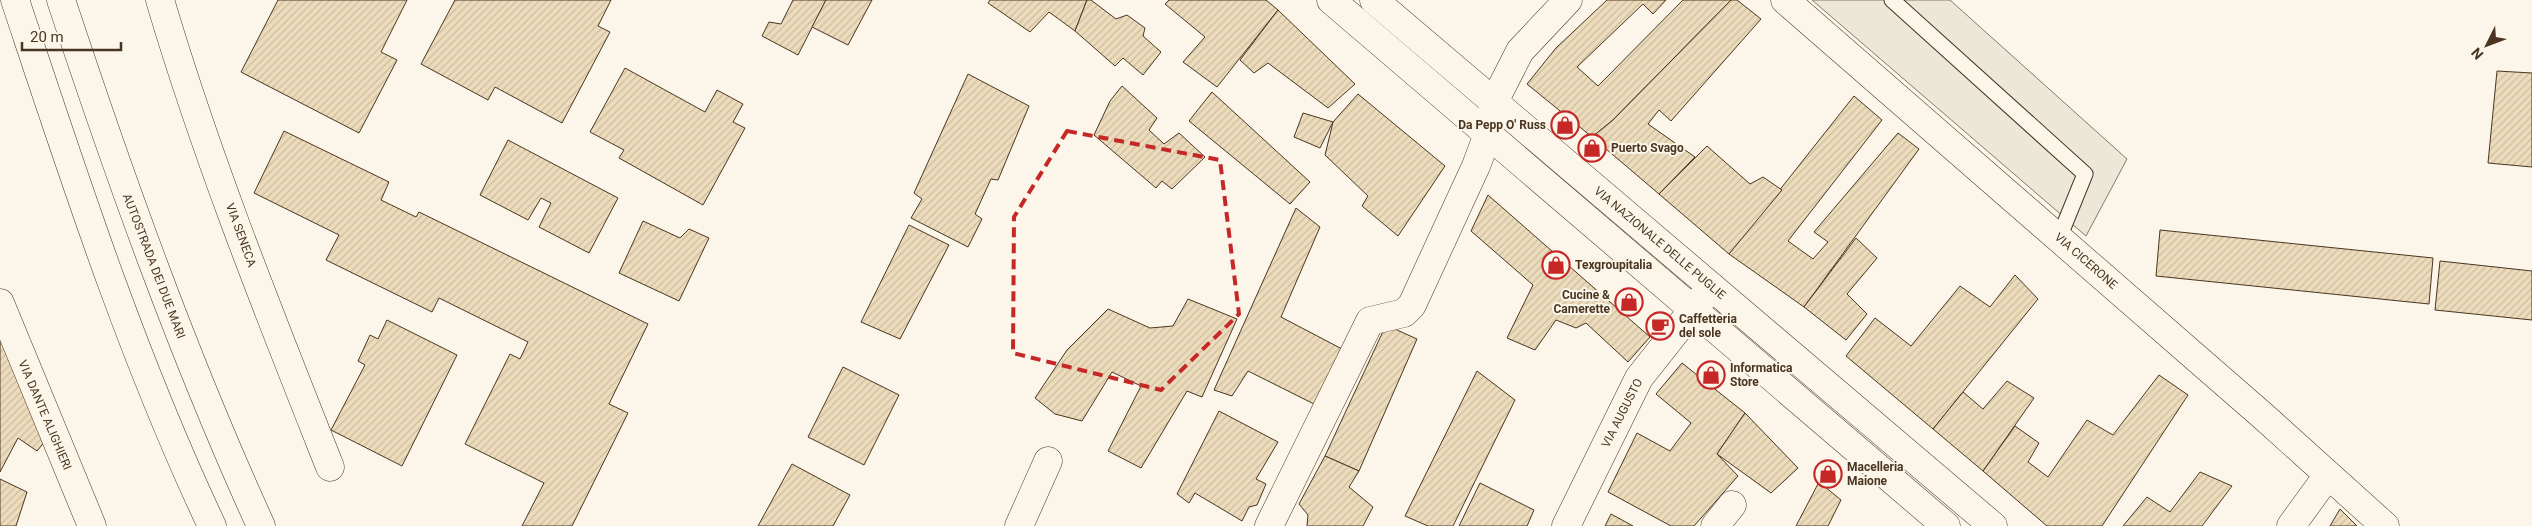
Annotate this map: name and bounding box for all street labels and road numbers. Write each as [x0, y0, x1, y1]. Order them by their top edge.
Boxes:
street label: VIA NAZIONALE DELLE PUGLIE [1591, 184, 1729, 302]
street label: AUTOSTRADA DEI DUE MARI [120, 191, 188, 341]
street label: VIA SENECA [223, 201, 259, 269]
street label: VIA CICERONE [2052, 230, 2120, 292]
street label: VIA DANTE ALIGHIERI [16, 358, 74, 472]
street label: VIA AUGUSTO [1599, 376, 1645, 450]

